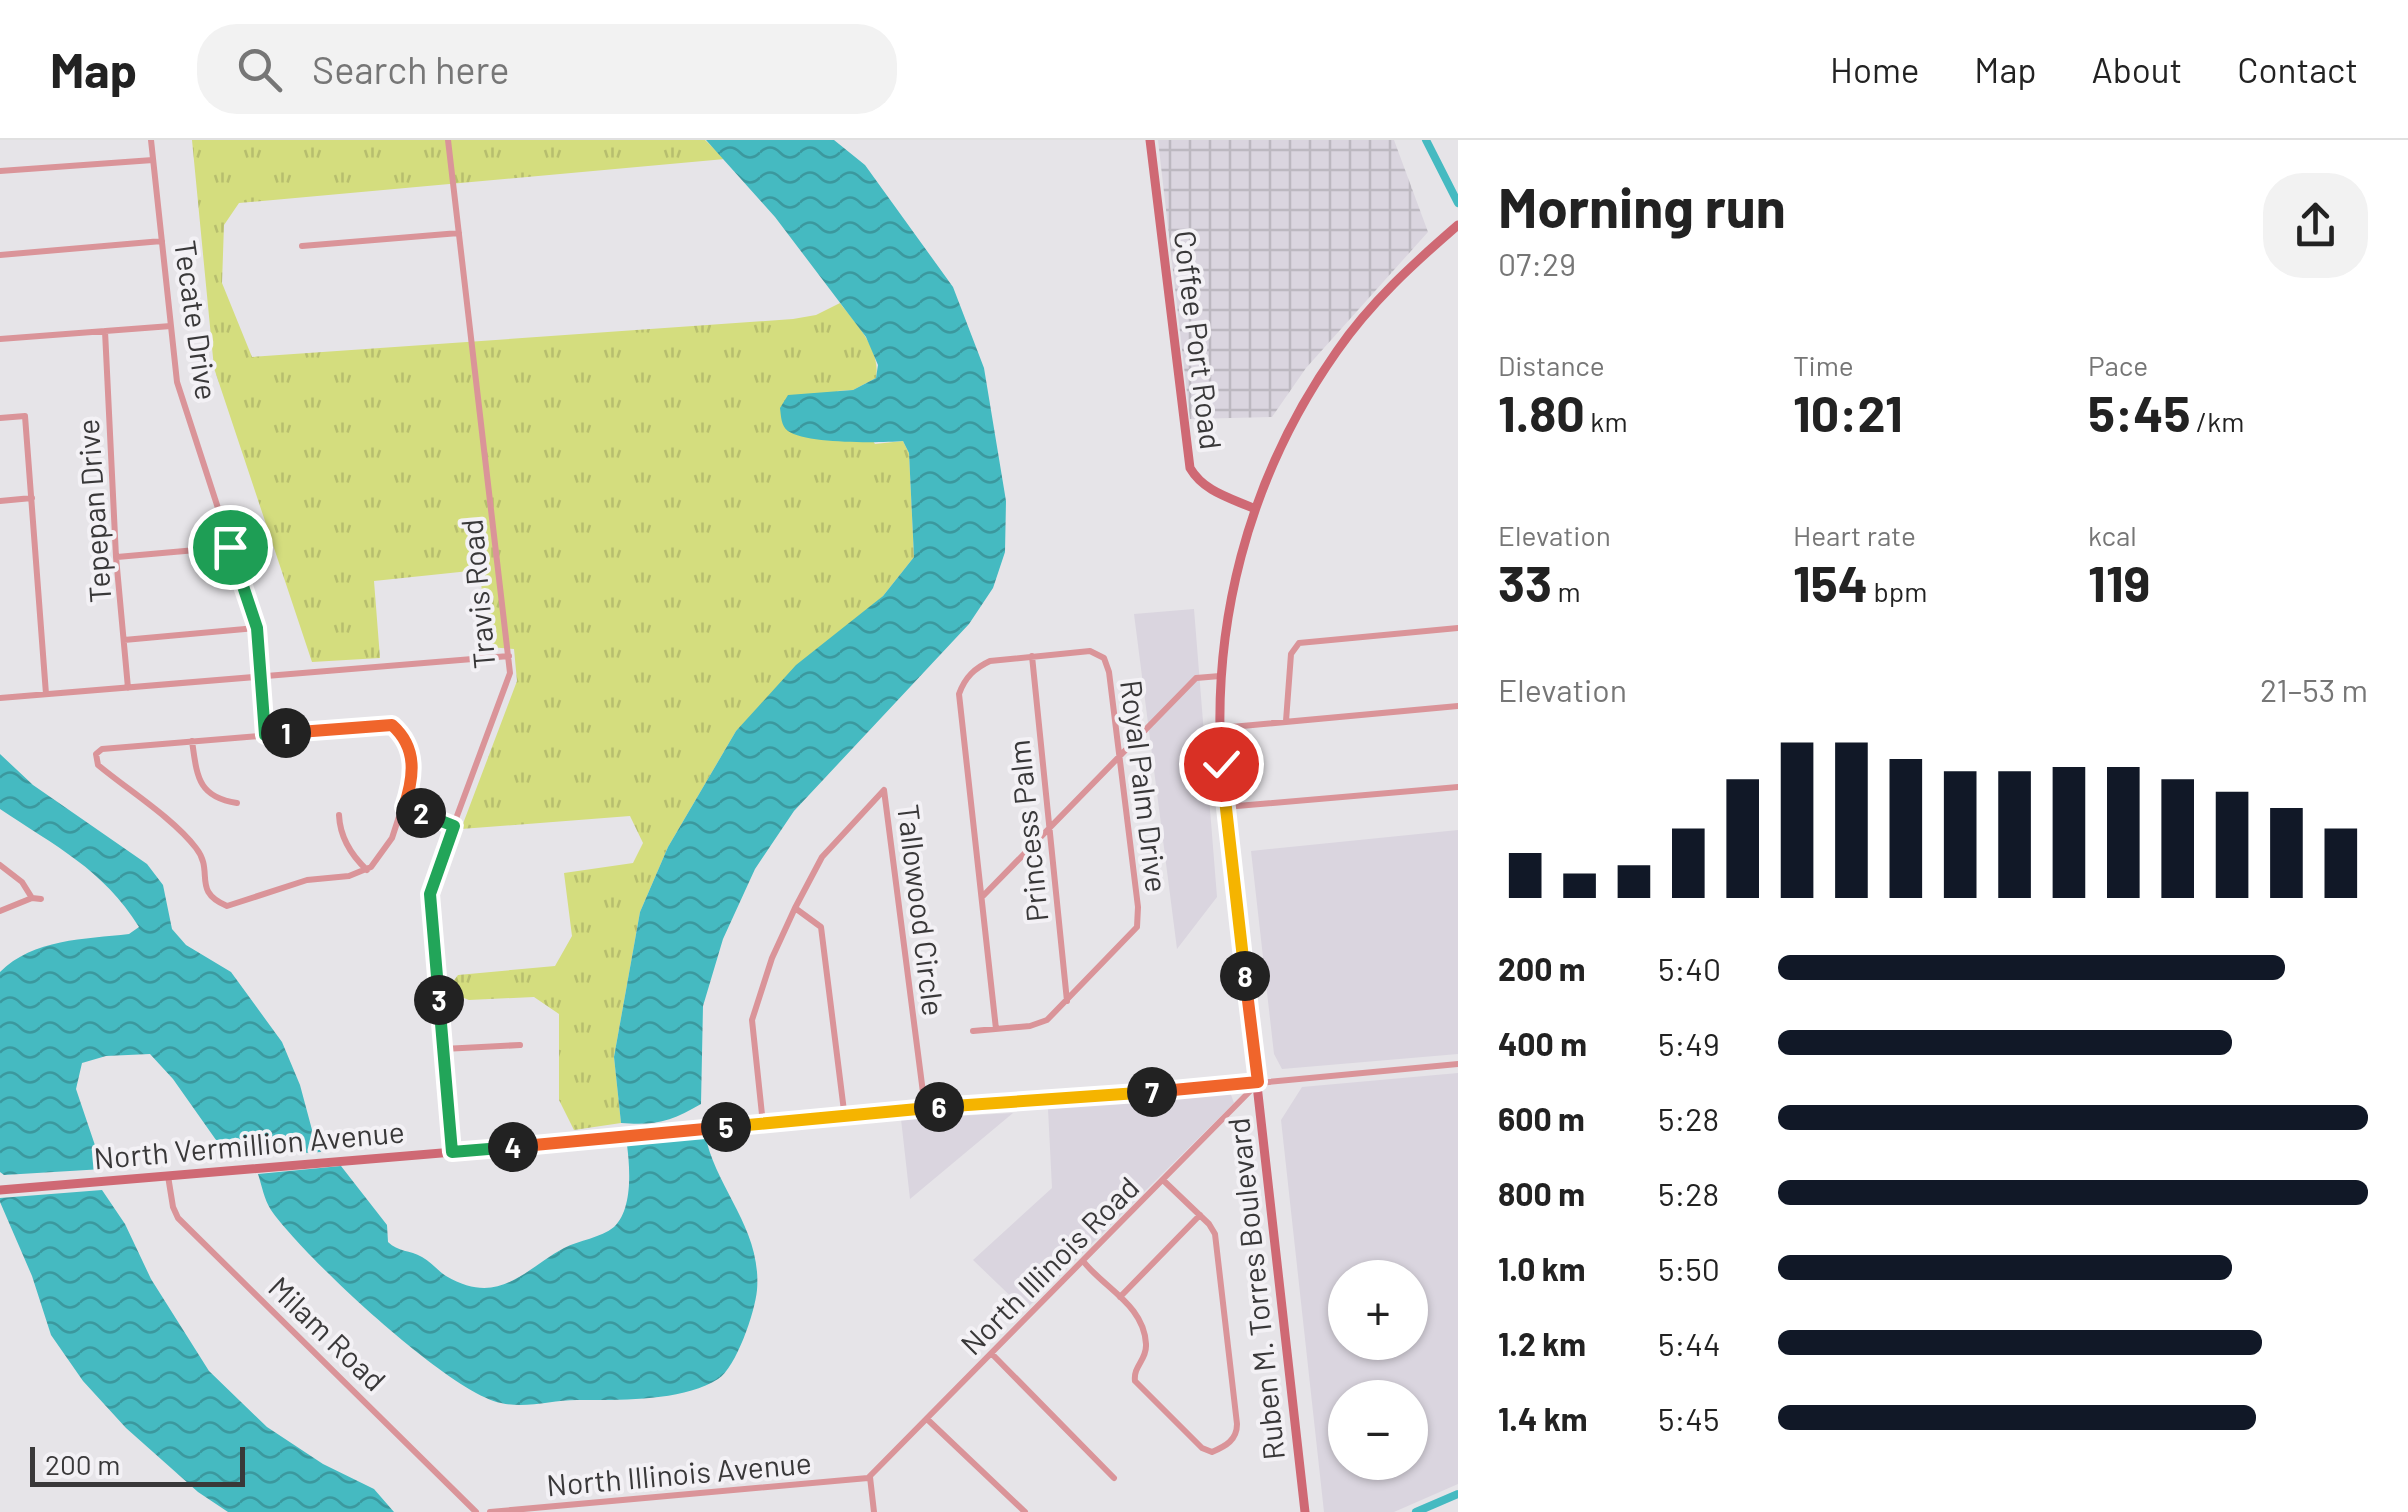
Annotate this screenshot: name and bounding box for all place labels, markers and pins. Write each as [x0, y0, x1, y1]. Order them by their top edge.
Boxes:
pin [188, 505, 273, 590]
pin: 1 [261, 708, 311, 758]
pin [1179, 722, 1264, 807]
pin: 2 [396, 788, 446, 838]
pin: 8 [1220, 951, 1270, 1001]
pin: 3 [414, 975, 464, 1025]
pin: 7 [1127, 1067, 1177, 1117]
pin: 6 [914, 1082, 964, 1132]
pin: 5 [701, 1102, 751, 1152]
pin: 4 [488, 1122, 538, 1172]

